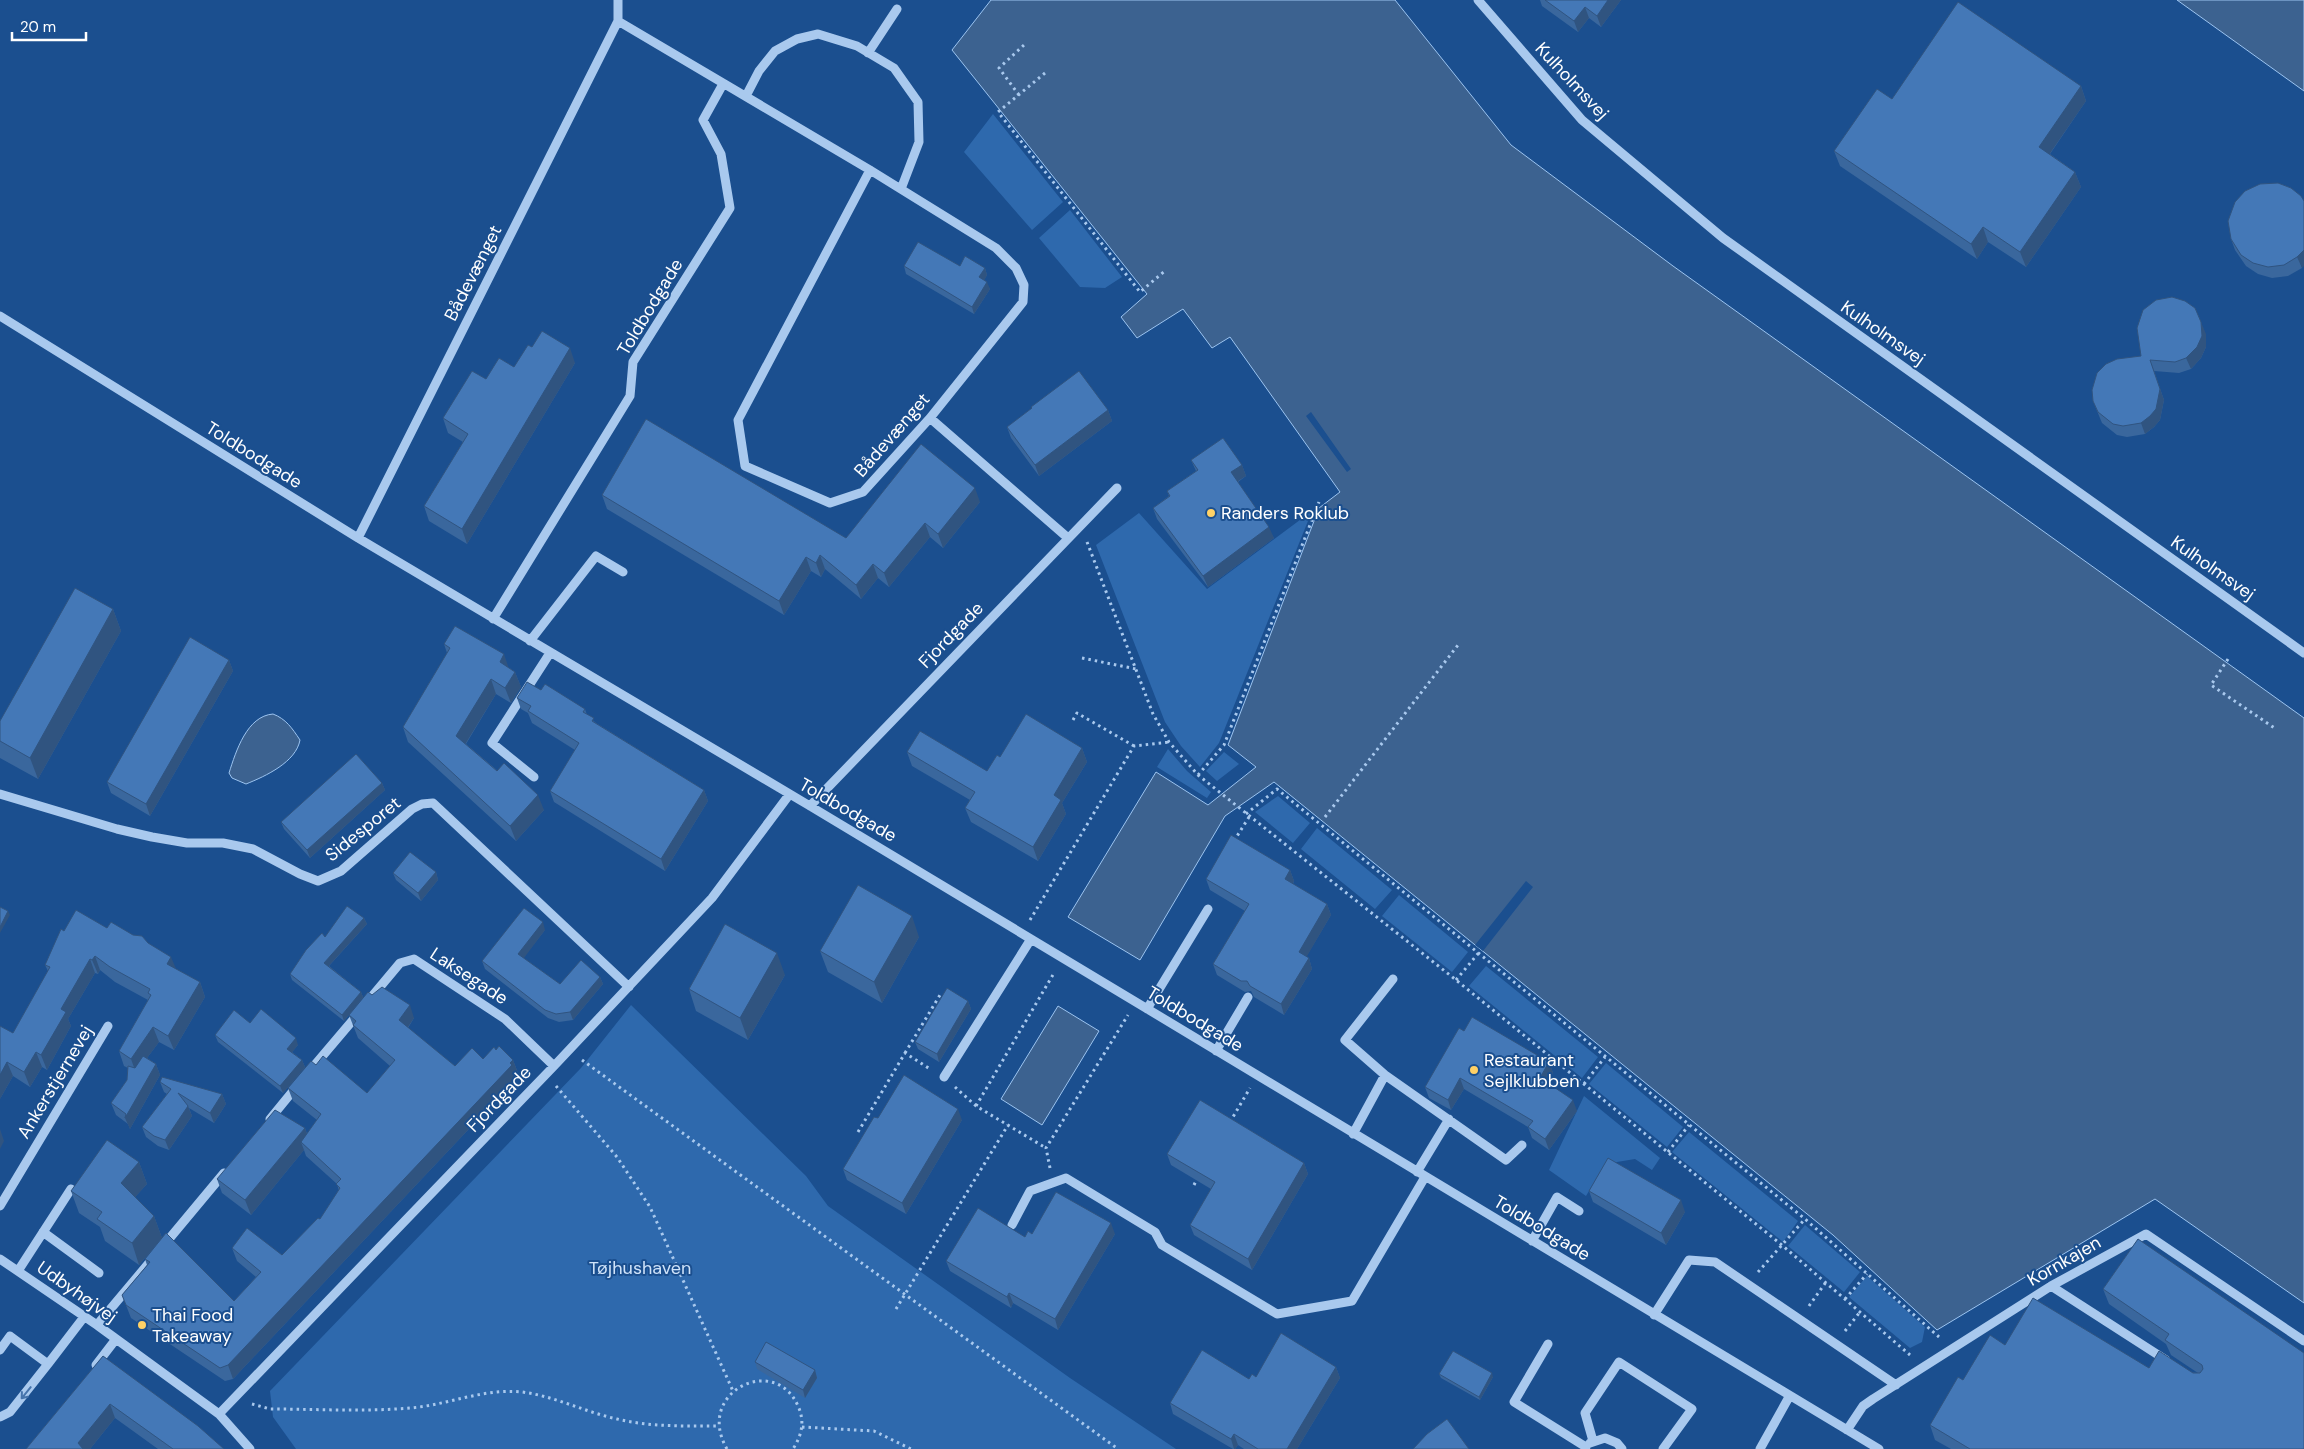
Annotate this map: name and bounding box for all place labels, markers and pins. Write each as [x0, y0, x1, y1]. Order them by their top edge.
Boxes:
place label: Randers Roklub [1221, 501, 1349, 525]
marker: Randers Roklub [1205, 507, 1217, 519]
place label: Restaurant Sejlklubben [1484, 1048, 1580, 1093]
marker: Restaurant Sejlklubben [1468, 1064, 1480, 1076]
place label: Thai Food Takeaway [152, 1303, 233, 1348]
marker: Thai Food Takeaway [136, 1319, 148, 1331]

